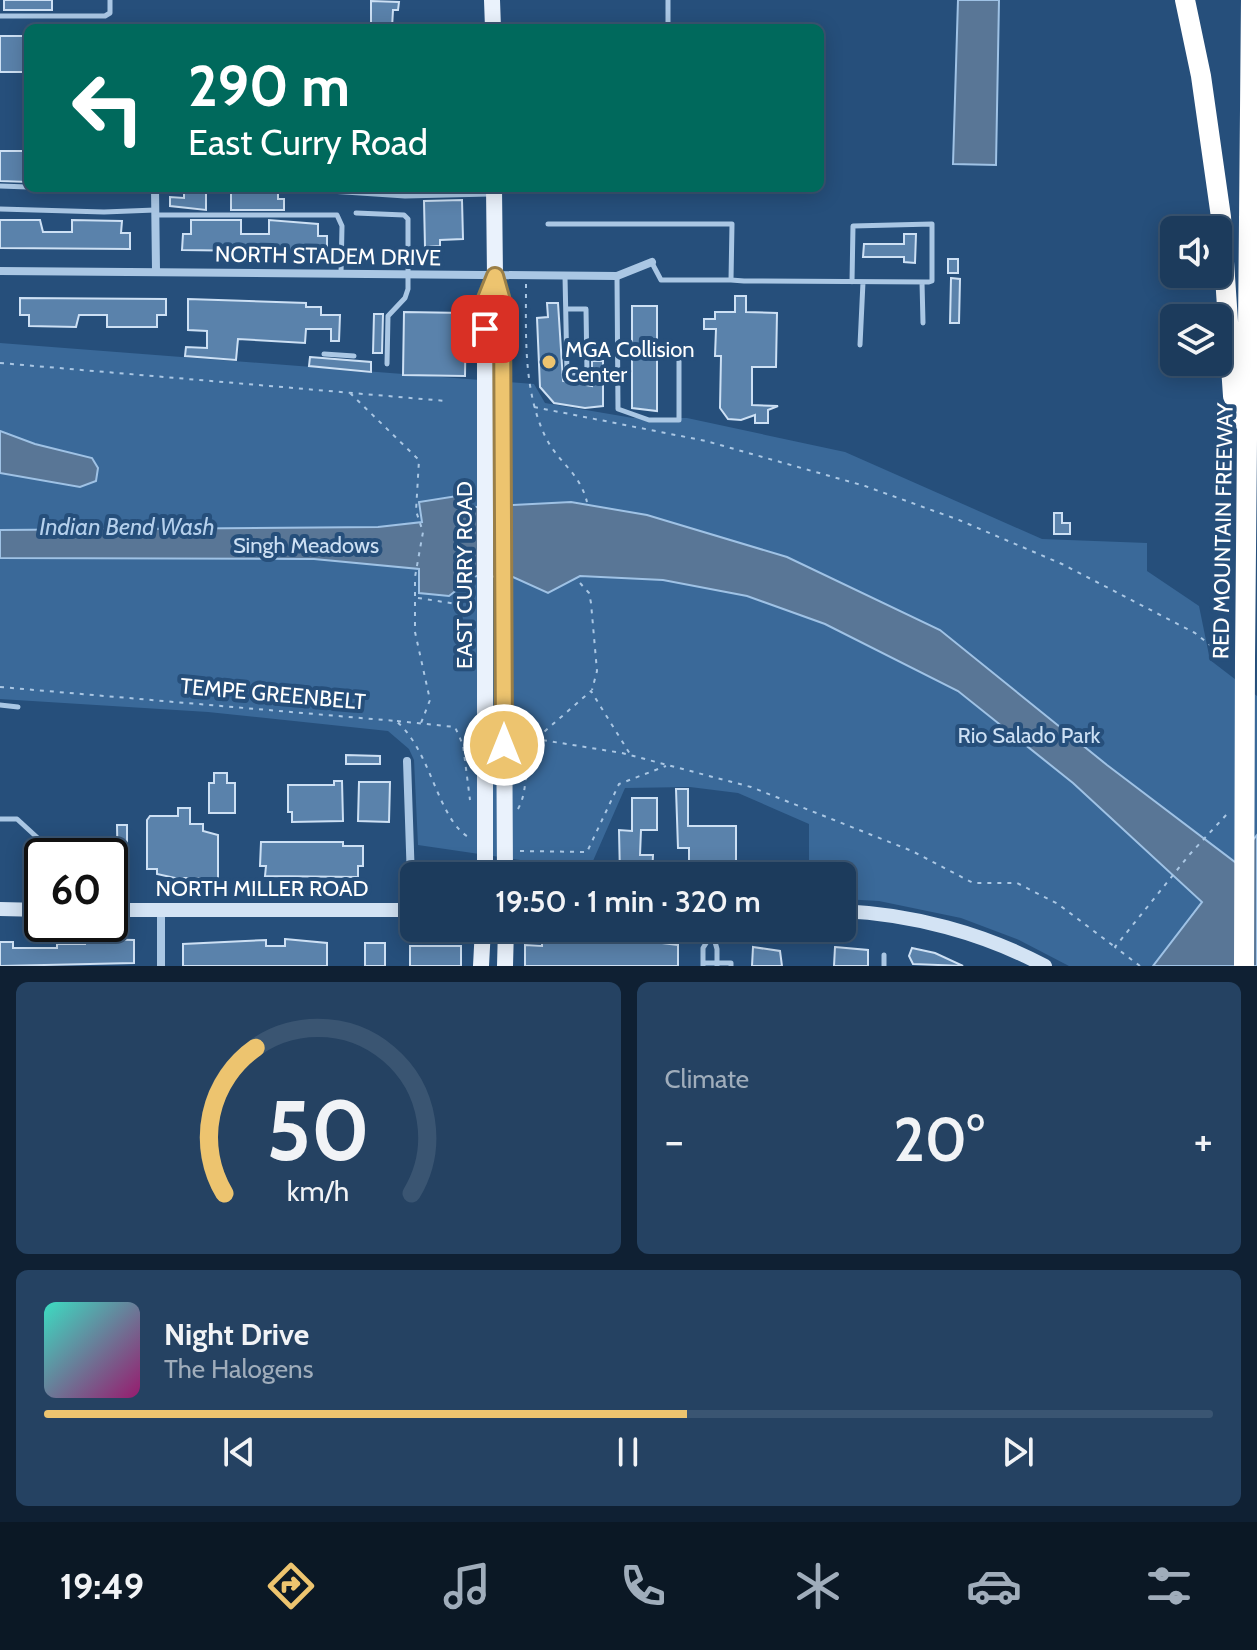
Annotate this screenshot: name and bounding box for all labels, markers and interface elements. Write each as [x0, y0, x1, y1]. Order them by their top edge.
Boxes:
text: 290 m [188, 52, 350, 120]
icon: left [56, 56, 160, 160]
text: East Curry Road [188, 120, 428, 164]
map controls [1160, 216, 1232, 376]
button: sound [1160, 216, 1232, 288]
street label: NORTH STADEM DRIVE [215, 241, 441, 271]
pin [451, 295, 519, 363]
button: layers [1160, 304, 1232, 376]
icon: arrive [463, 307, 507, 351]
place label: MGA Collision Center [565, 336, 695, 388]
marker: MGA Collision Center [540, 353, 558, 371]
street label: RED MOUNTAIN FREEWAY [1207, 402, 1239, 659]
street label: EAST CURRY ROAD [451, 481, 478, 669]
water label: Indian Bend Wash [39, 512, 215, 541]
park label: Singh Meadows [233, 532, 379, 559]
street label: TEMPE GREENBELT [179, 672, 367, 716]
position arrow [462, 703, 546, 787]
park label: Rio Salado Park [958, 722, 1101, 749]
speed limit sign: 60 [24, 838, 128, 942]
street label: NORTH MILLER ROAD [156, 875, 368, 902]
text: 19:50 · 1 min · 320 m [495, 883, 761, 920]
text: Climate [665, 1063, 749, 1095]
text: 50 [267, 1080, 370, 1181]
text: 20° [893, 1103, 984, 1176]
text: − [665, 1114, 684, 1167]
text: + [1194, 1114, 1213, 1167]
text: km/h [287, 1173, 350, 1208]
text: Night Drive [164, 1316, 309, 1353]
text: The Halogens [164, 1353, 313, 1385]
icon: previous [217, 1430, 261, 1474]
icon: pause [606, 1430, 650, 1474]
icon: next [996, 1430, 1040, 1474]
icon: directions [263, 1558, 319, 1614]
icon: music [439, 1558, 495, 1614]
icon: phone [615, 1558, 671, 1614]
icon: climate [790, 1558, 846, 1614]
icon: car [966, 1558, 1022, 1614]
icon: filters [1141, 1558, 1197, 1614]
text: 19:49 [60, 1564, 144, 1608]

